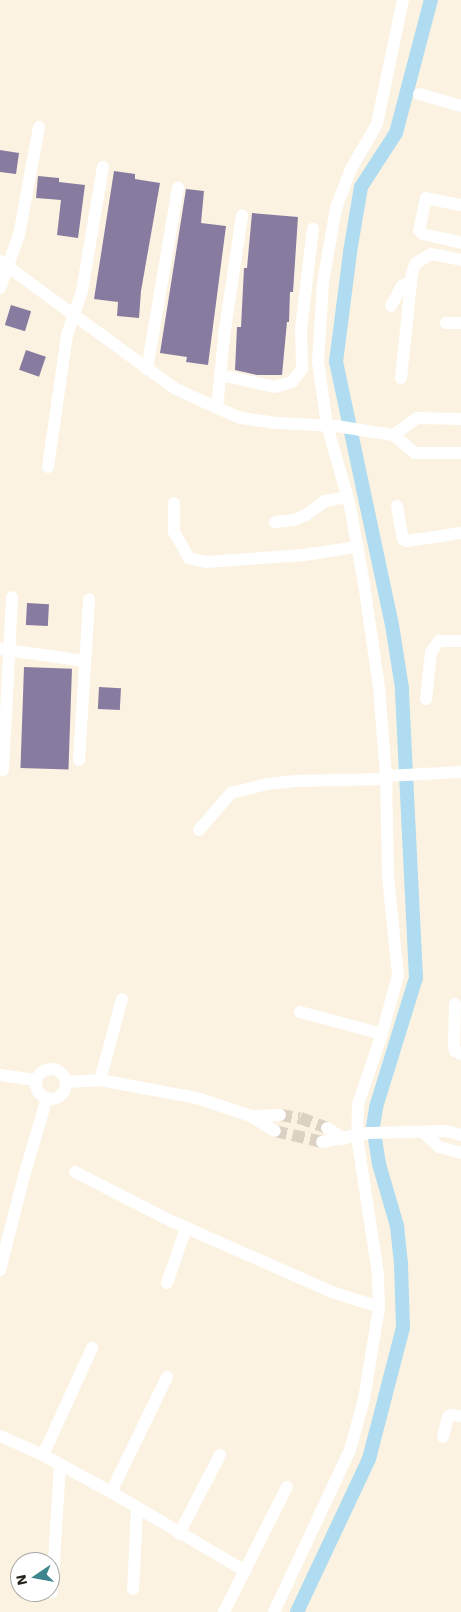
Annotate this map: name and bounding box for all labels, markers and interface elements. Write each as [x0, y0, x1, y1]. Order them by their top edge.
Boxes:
north arrow [10, 1552, 60, 1602]
text: N [12, 1573, 30, 1587]

